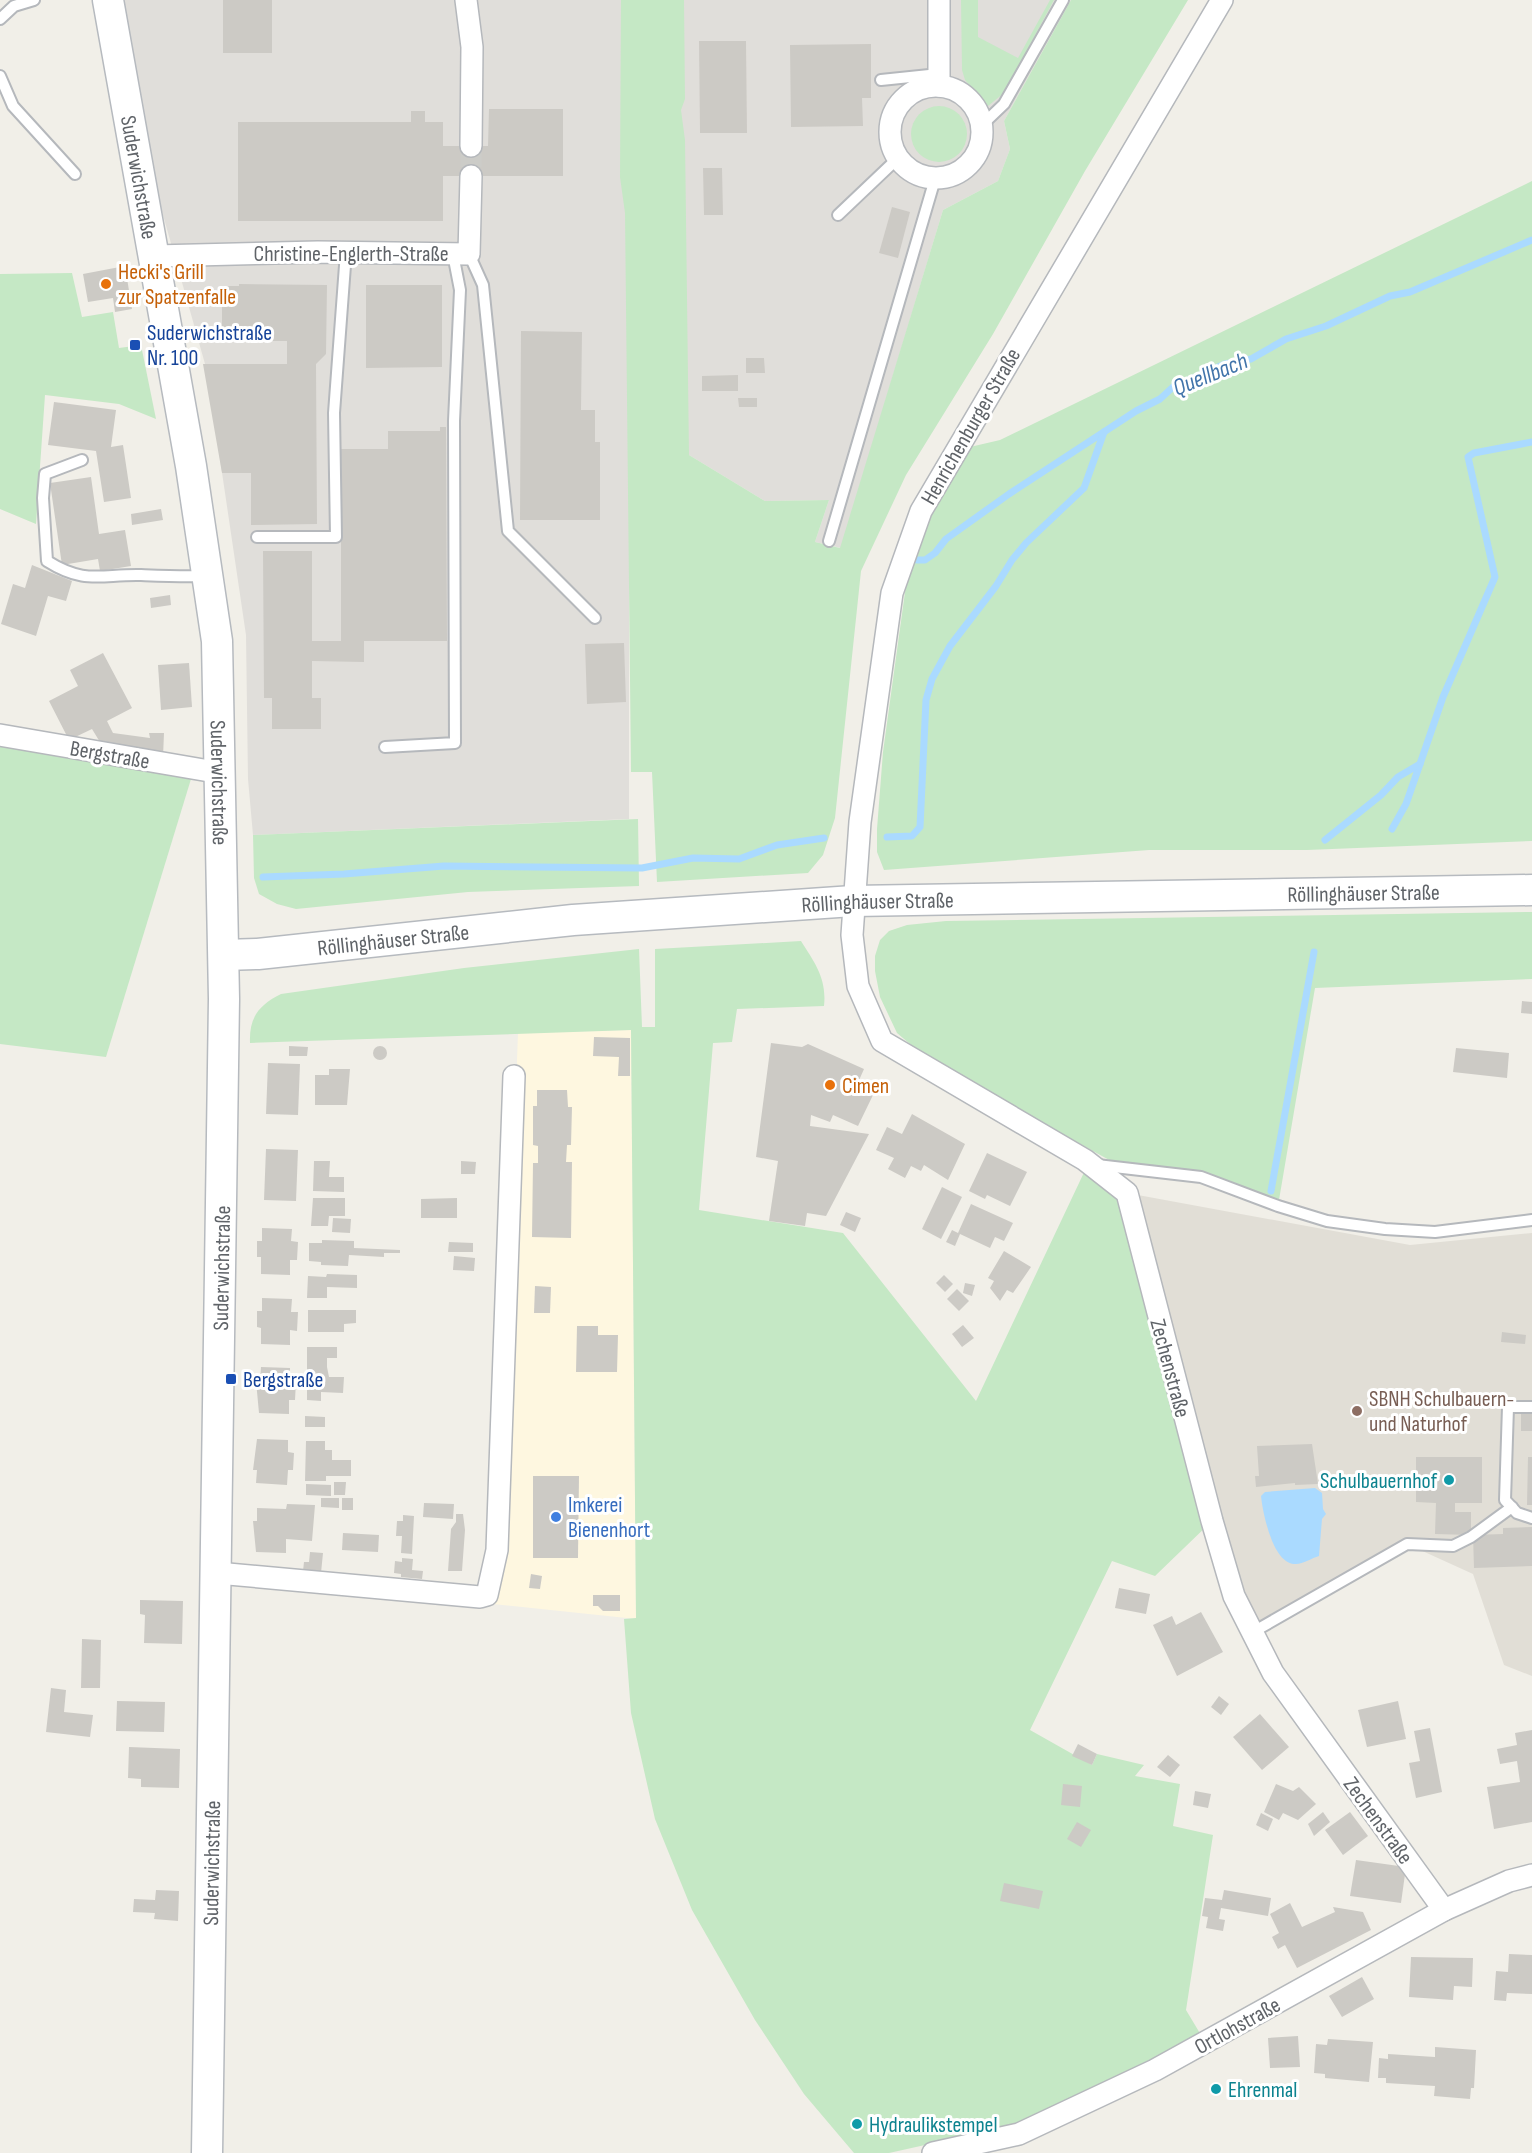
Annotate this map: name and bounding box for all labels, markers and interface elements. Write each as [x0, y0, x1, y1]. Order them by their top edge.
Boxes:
street label: Suderwichstraße [114, 113, 162, 241]
street label: Christine-Englerth-Straße [253, 241, 449, 268]
place label: Hecki's Grill zur Spatzenfalle [118, 259, 236, 311]
marker: Hecki's Grill zur Spatzenfalle [99, 277, 113, 291]
place label: Suderwichstraße Nr. 100 [147, 320, 272, 372]
marker: Suderwichstraße Nr. 100 [128, 338, 142, 352]
street label: Henrichenburger Straße [916, 344, 1027, 510]
water label: Quellbach [1168, 346, 1252, 403]
street label: Suderwichstraße [204, 720, 233, 846]
street label: Bergstraße [68, 735, 152, 776]
street label: Röllinghäuser Straße [1287, 879, 1440, 909]
street label: Röllinghäuser Straße [801, 887, 954, 919]
street label: Röllinghäuser Straße [316, 919, 471, 962]
place label: Cimen [842, 1073, 889, 1100]
marker: Cimen [823, 1078, 837, 1092]
street label: Suderwichstraße [208, 1205, 237, 1331]
street label: Zechenstraße [1143, 1316, 1196, 1421]
place label: Bergstraße [243, 1367, 323, 1394]
marker: Bergstraße [224, 1372, 238, 1386]
place label: SBNH Schulbauern- und Naturhof [1369, 1386, 1514, 1438]
marker: SBNH Schulbauern- und Naturhof [1350, 1404, 1364, 1418]
place label: Schulbauernhof [1320, 1468, 1438, 1495]
marker: Schulbauernhof [1442, 1473, 1456, 1487]
place label: Imkerei Bienenhort [568, 1492, 651, 1544]
marker: Imkerei Bienenhort [549, 1510, 563, 1524]
street label: Zechenstraße [1337, 1772, 1418, 1870]
street label: Suderwichstraße [198, 1800, 227, 1926]
street label: Ortlohstraße [1190, 1992, 1285, 2061]
place label: Ehrenmal [1228, 2077, 1297, 2104]
marker: Ehrenmal [1209, 2082, 1223, 2096]
place label: Hydraulikstempel [869, 2112, 997, 2139]
marker: Hydraulikstempel [850, 2117, 864, 2131]

